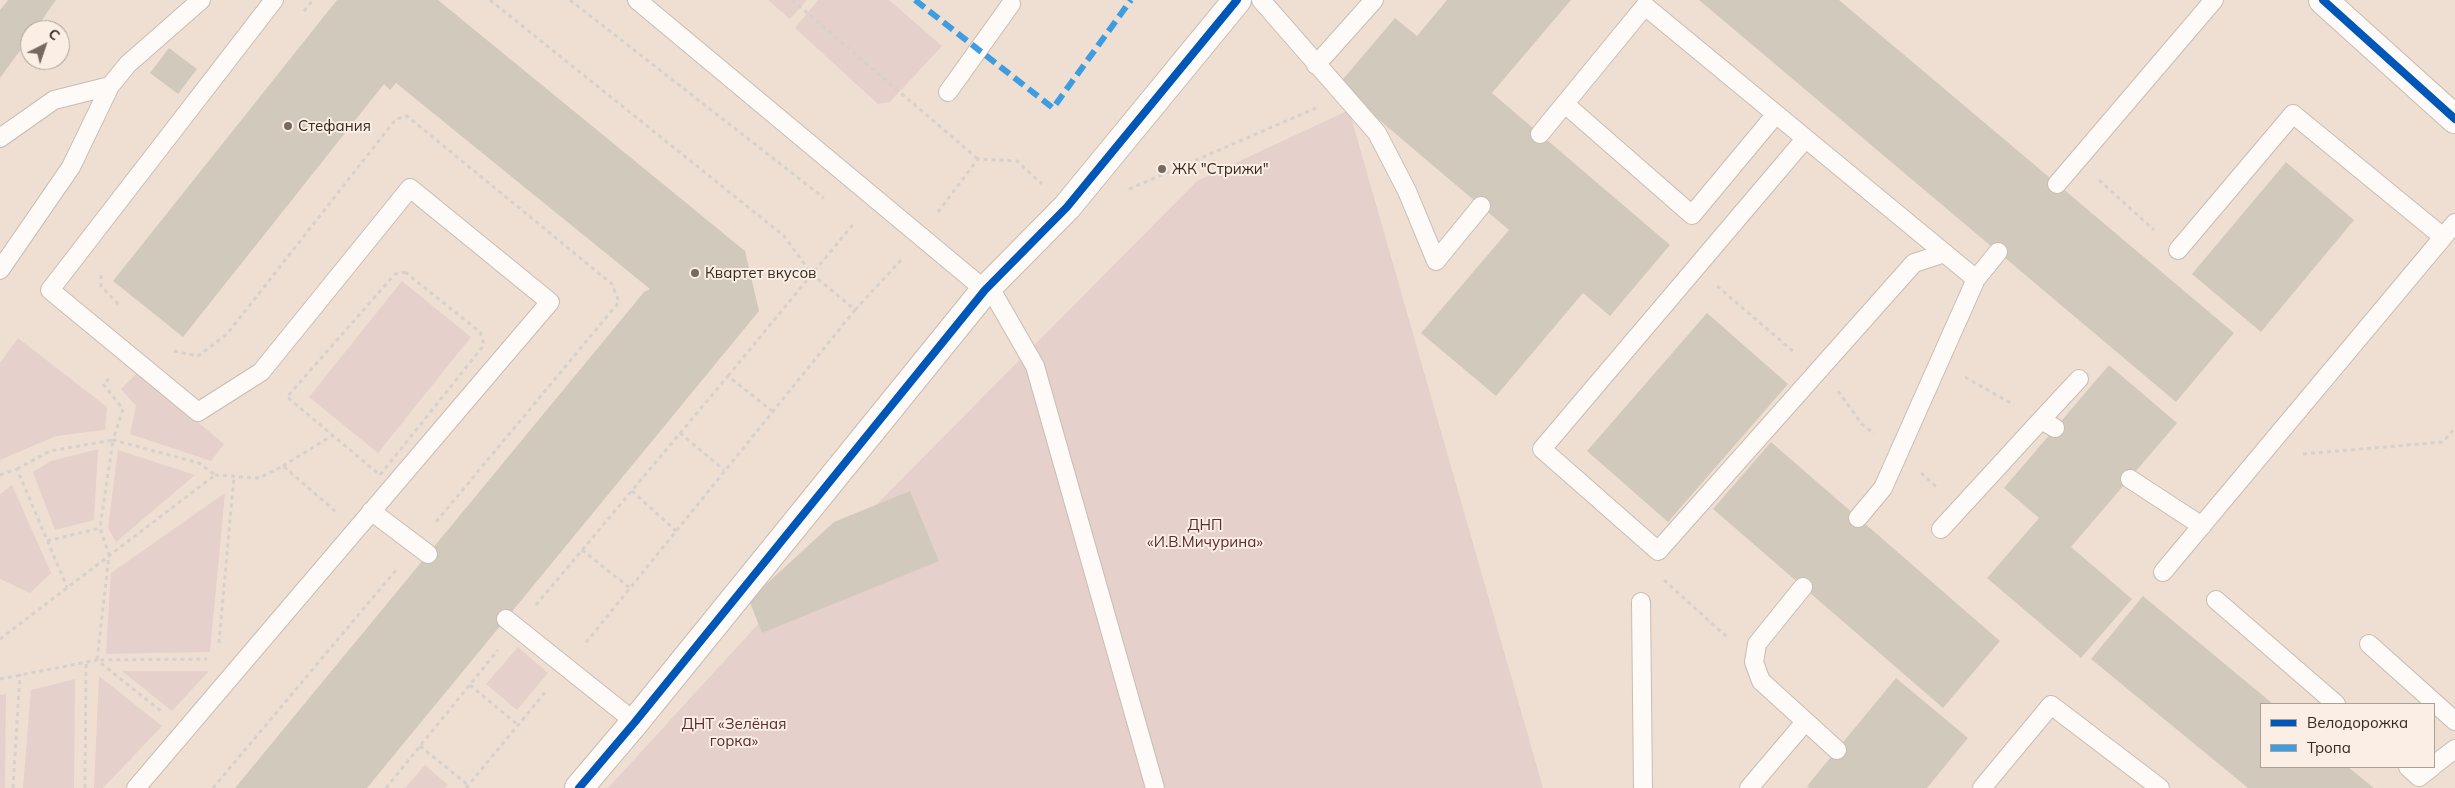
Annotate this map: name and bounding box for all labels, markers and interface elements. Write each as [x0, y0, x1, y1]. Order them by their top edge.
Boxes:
north arrow [20, 20, 70, 70]
text: С [45, 24, 64, 44]
place label: Стефания [298, 117, 371, 135]
marker: Стефания [282, 120, 294, 132]
place label: ЖК "Стрижи" [1172, 160, 1269, 178]
marker: ЖК "Стрижи" [1156, 163, 1168, 175]
place label: Квартет вкусов [705, 264, 816, 282]
marker: Квартет вкусов [689, 267, 701, 279]
park label: ДНП «И.В.Мичурина» [1147, 516, 1263, 551]
legend [2260, 703, 2435, 768]
text: Велодорожка [2307, 713, 2408, 732]
park label: ДНТ «Зелёная горка» [682, 715, 786, 750]
text: Тропа [2307, 738, 2351, 757]

